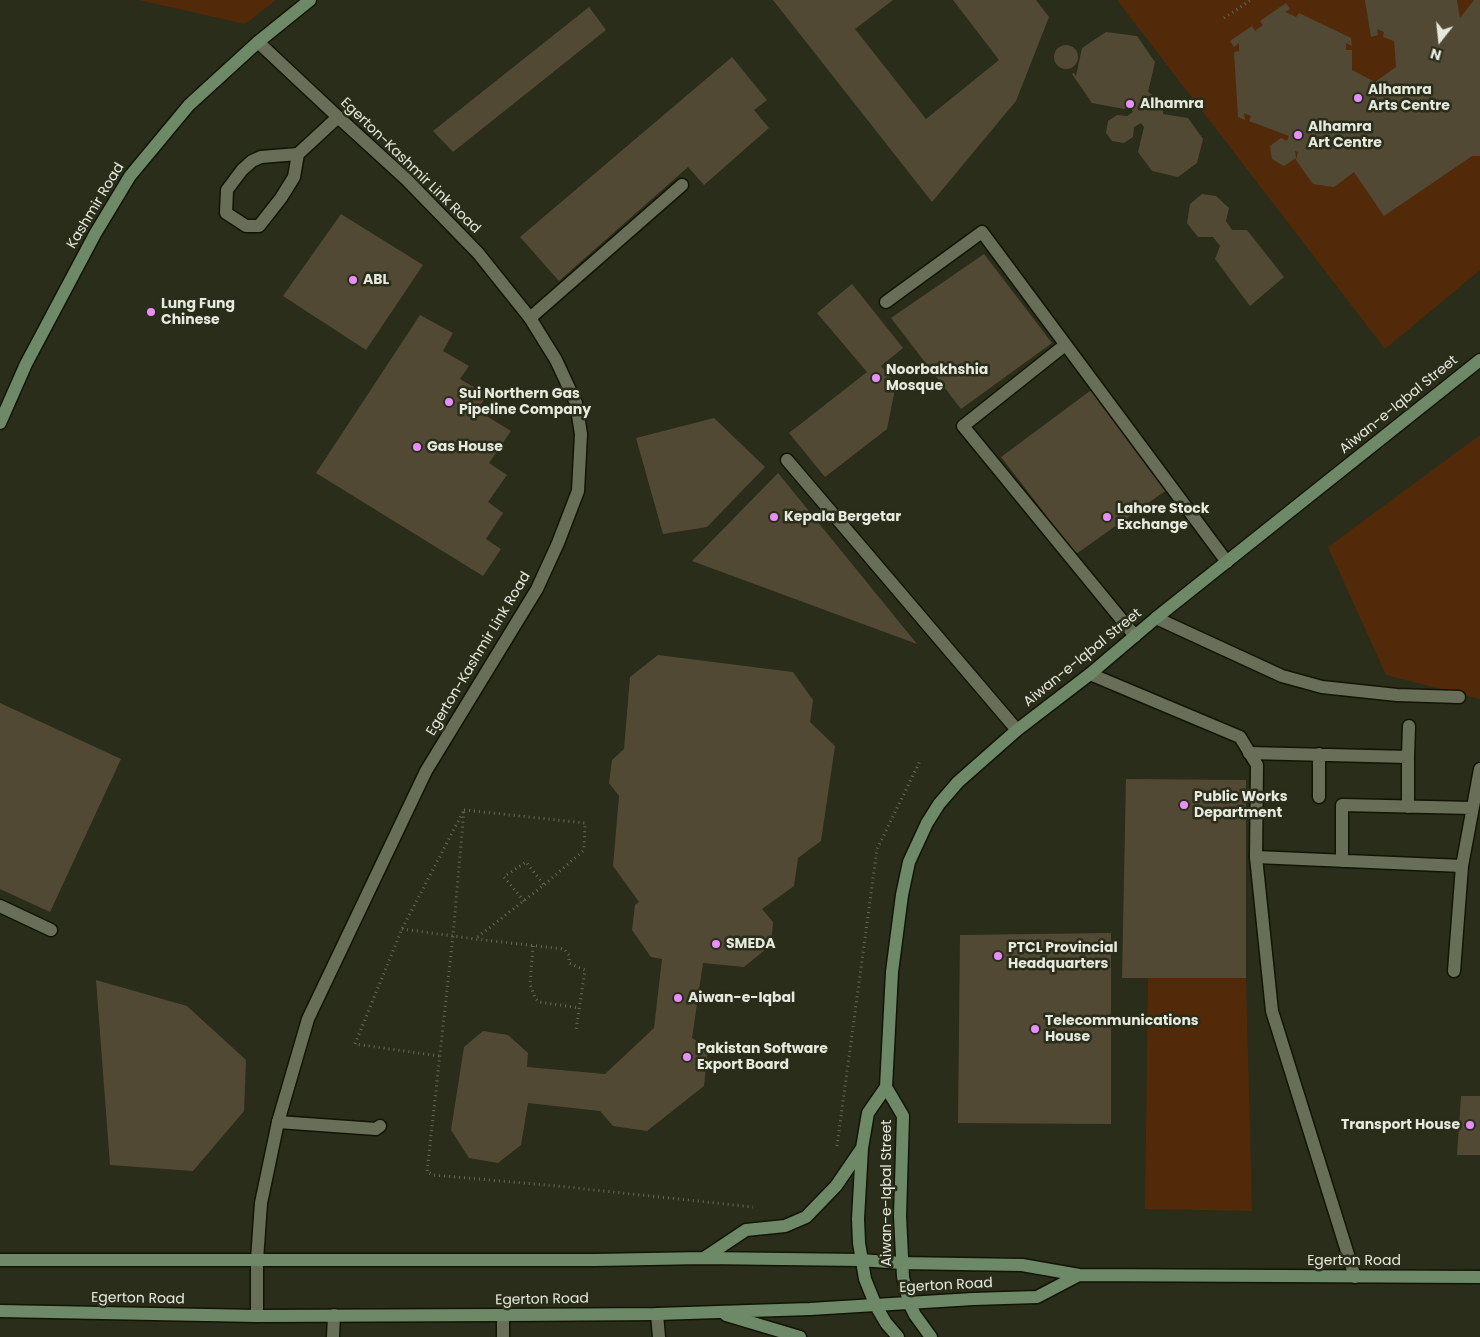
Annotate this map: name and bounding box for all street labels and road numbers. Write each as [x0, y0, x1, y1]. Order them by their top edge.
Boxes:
street label: Egerton-Kashmir Link Road [337, 95, 483, 237]
street label: Kashmir Road [64, 160, 128, 252]
street label: Aiwan-e-Iqbal Street [1337, 352, 1461, 458]
street label: Egerton-Kashmir Link Road [423, 569, 535, 739]
street label: Aiwan-e-Iqbal Street [1021, 605, 1145, 711]
street label: Aiwan-e-Iqbal Street [879, 1120, 895, 1266]
street label: Egerton Road [1307, 1253, 1401, 1269]
street label: Egerton Road [899, 1275, 993, 1297]
street label: Egerton Road [91, 1290, 185, 1308]
street label: Egerton Road [495, 1291, 589, 1309]

